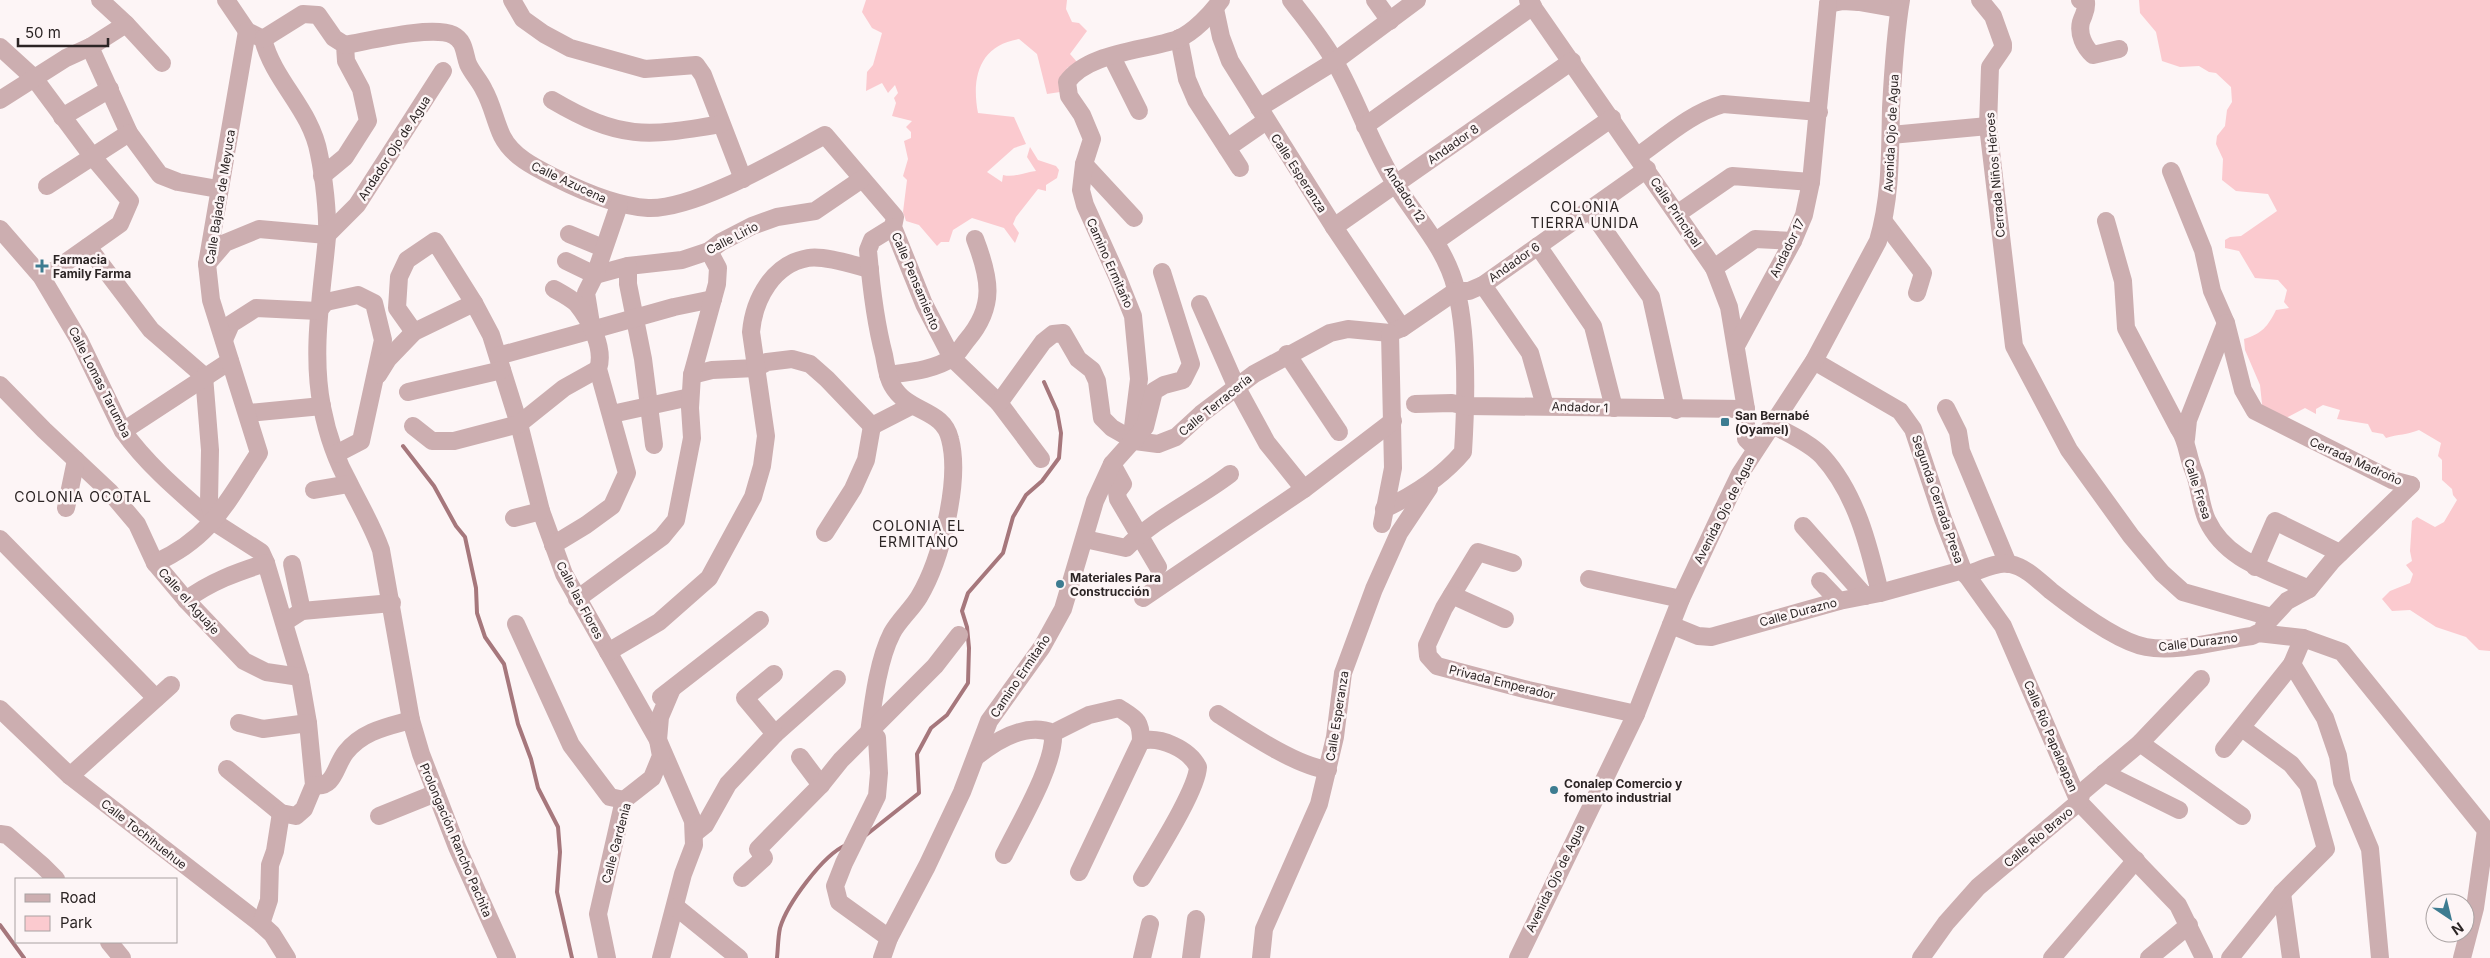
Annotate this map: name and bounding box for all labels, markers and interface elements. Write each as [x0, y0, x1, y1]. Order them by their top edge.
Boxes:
scale bar [18, 15, 108, 47]
text: 50 m [25, 23, 61, 42]
street label: Avenida Ojo de Agua [1880, 74, 1902, 192]
street label: Andador Ojo de Agua [355, 93, 433, 203]
street label: Cerrada Niños Héroes [1982, 112, 2008, 238]
street label: Andador 8 [1424, 121, 1482, 167]
street label: Calle Bajada de Meyuca [202, 129, 238, 265]
street label: Calle Esperanza [1268, 131, 1330, 215]
street label: Calle Azucena [529, 158, 609, 206]
street label: Andador 12 [1381, 163, 1429, 225]
street label: Calle Principal [1647, 174, 1705, 250]
district label: COLONIA TIERRA UNIDA [1531, 198, 1639, 231]
street label: Camino Ermitaño [1083, 216, 1137, 310]
street label: Andador 17 [1766, 216, 1808, 280]
street label: Calle Lirio [704, 219, 760, 257]
street label: Calle Pensamiento [889, 230, 943, 332]
street label: Andador 6 [1485, 239, 1543, 285]
place label: Farmacia Family Farma [53, 252, 131, 281]
marker: Farmacia Family Farma [35, 259, 49, 273]
street label: Calle Lomas Tarumba [65, 324, 135, 440]
street label: Calle Terracería [1175, 371, 1255, 439]
street label: Andador 1 [1551, 399, 1609, 415]
place label: San Bernabé (Oyamel) [1735, 408, 1809, 437]
marker: San Bernabé (Oyamel) [1719, 416, 1731, 428]
street label: Segunda Cerrada Presa [1909, 433, 1967, 565]
street label: Cerrada Madroño [2307, 434, 2405, 488]
street label: Avenida Ojo de Agua [1690, 454, 1758, 566]
street label: Calle Fresa [2181, 457, 2215, 521]
district label: COLONIA OCOTAL [14, 488, 152, 505]
district label: COLONIA EL ERMITAÑO [872, 517, 966, 550]
street label: Calle las Flores [553, 559, 607, 641]
street label: Calle el Aguaje [155, 565, 223, 637]
place label: Materiales Para Construcción [1070, 570, 1161, 599]
marker: Materiales Para Construcción [1054, 578, 1066, 590]
street label: Calle Durazno [1758, 594, 1838, 630]
street label: Calle Durazno [2158, 630, 2238, 654]
street label: Camino Ermitaño [987, 632, 1053, 720]
street label: Privada Emperador [1448, 662, 1557, 703]
street label: Calle Esperanza [1322, 670, 1352, 762]
street label: Calle Río Papaloapan [2021, 678, 2081, 794]
street label: Prolongación Rancho Pachita [417, 761, 495, 919]
place label: Conalep Comercio y fomento industrial [1564, 776, 1683, 805]
marker: Conalep Comercio y fomento industrial [1548, 784, 1560, 796]
street label: Calle Tochihuehue [98, 796, 190, 872]
street label: Calle Gardenia [598, 801, 634, 885]
street label: Calle Río Bravo [2000, 804, 2076, 870]
street label: Avenida Ojo de Agua [1522, 822, 1588, 934]
legend [15, 878, 178, 943]
text: Road [60, 888, 96, 907]
north arrow [2425, 893, 2475, 943]
text: Park [60, 913, 93, 932]
text: N [2448, 919, 2467, 939]

